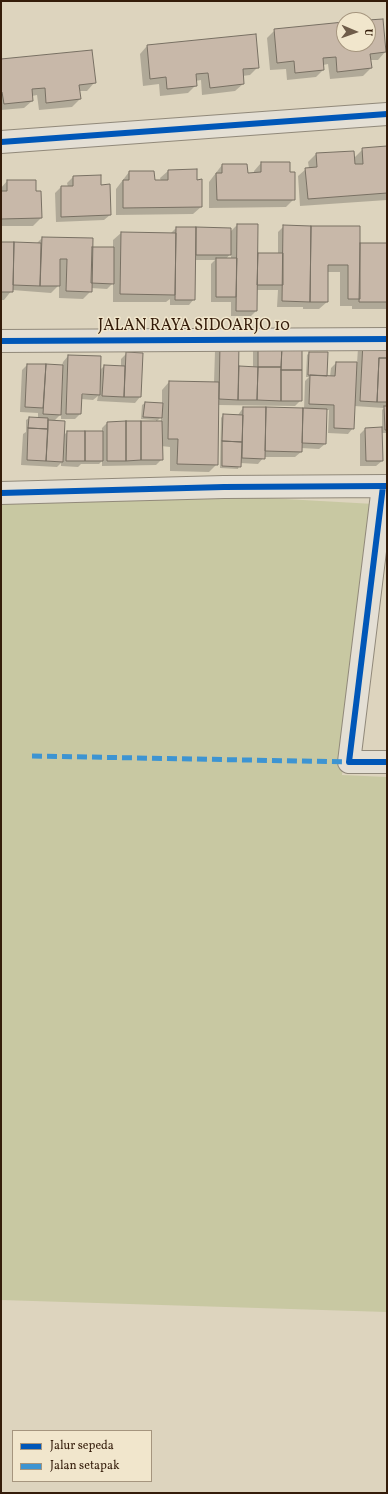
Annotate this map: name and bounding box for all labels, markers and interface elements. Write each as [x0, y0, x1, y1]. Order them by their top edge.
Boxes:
north arrow [336, 12, 376, 52]
text: U [360, 28, 375, 36]
street label: JALAN RAYA SIDOARJO 10 [98, 317, 290, 337]
legend [12, 1430, 152, 1482]
text: Jalur sepeda [50, 1438, 114, 1454]
text: Jalan setapak [50, 1458, 119, 1474]

